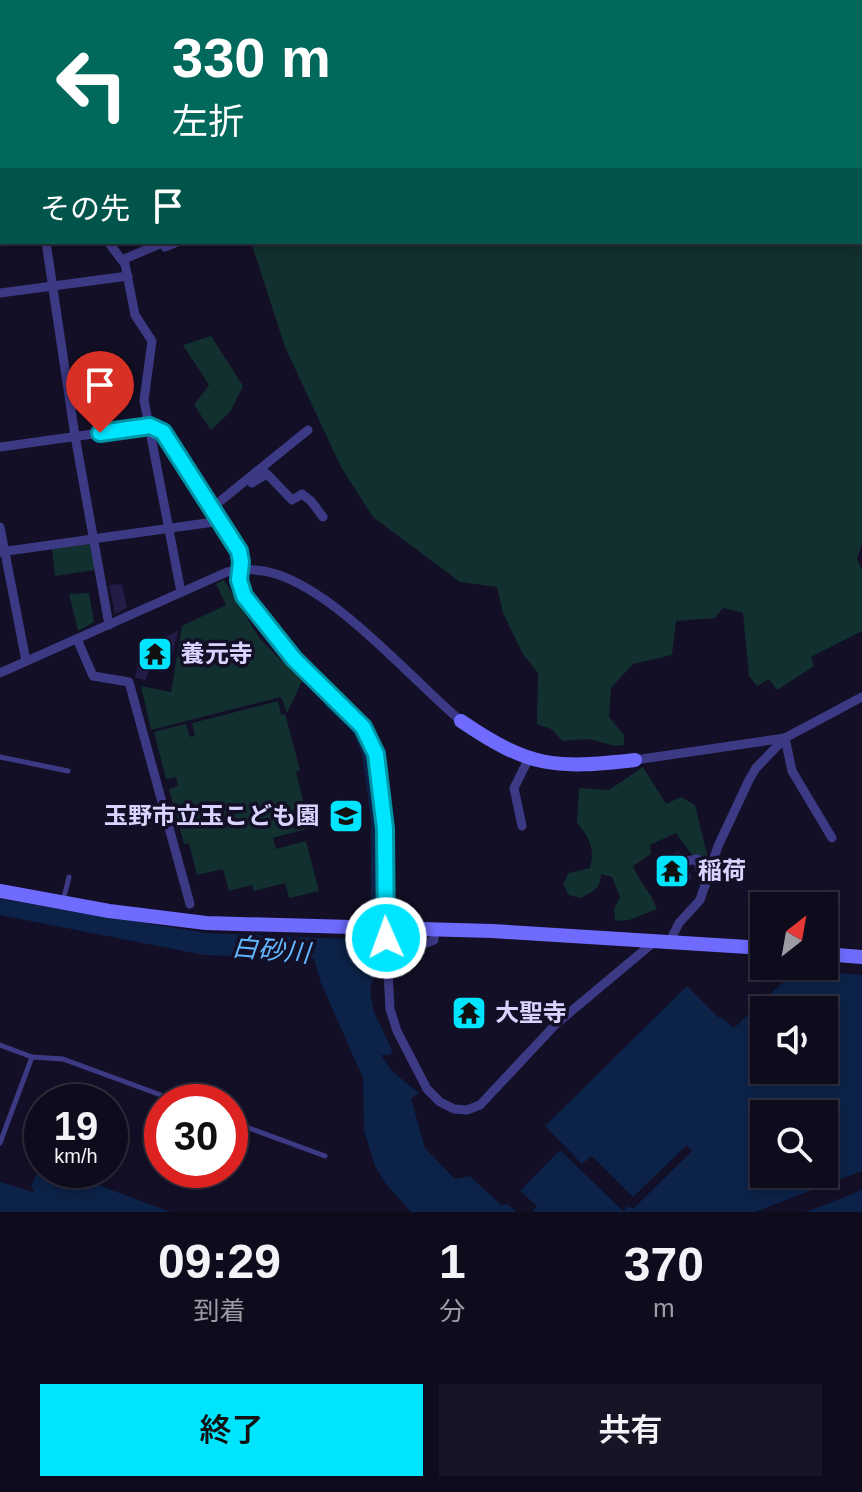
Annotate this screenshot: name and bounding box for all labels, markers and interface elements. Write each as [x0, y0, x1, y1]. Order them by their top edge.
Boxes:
text: 330 m [172, 26, 331, 89]
icon: left [40, 32, 144, 136]
text: 左折 [172, 101, 244, 142]
icon: arrive [146, 184, 190, 228]
text: その先 [40, 192, 130, 225]
pin [66, 351, 134, 433]
icon: arrive [78, 363, 122, 407]
temple icon: 養元寺 [136, 635, 174, 673]
place label: 養元寺 [181, 640, 253, 667]
school or university icon: 玉野市立玉こども園 [327, 797, 365, 835]
place label: 玉野市立玉こども園 [104, 802, 320, 829]
temple icon: 稲荷 [653, 852, 691, 890]
place label: 稲荷 [698, 857, 746, 884]
north arrow [750, 892, 838, 980]
map controls [750, 892, 838, 1188]
position arrow [344, 896, 428, 980]
water label: 白砂川 [231, 932, 314, 969]
temple icon: 大聖寺 [450, 994, 488, 1032]
button: sound [750, 996, 838, 1084]
place label: 大聖寺 [495, 999, 567, 1026]
speed limit sign: 30 [144, 1084, 248, 1188]
button: search [750, 1100, 838, 1188]
text: 19 [54, 1104, 98, 1148]
text: km/h [54, 1145, 98, 1167]
text: 09:29 [158, 1235, 281, 1288]
text: 1 [439, 1235, 466, 1288]
text: 370 [624, 1238, 704, 1291]
text: m [653, 1293, 675, 1323]
text: 到着 [193, 1296, 246, 1326]
text: 分 [439, 1296, 465, 1326]
button: 終了 [40, 1384, 423, 1476]
button: 共有 [439, 1384, 822, 1476]

